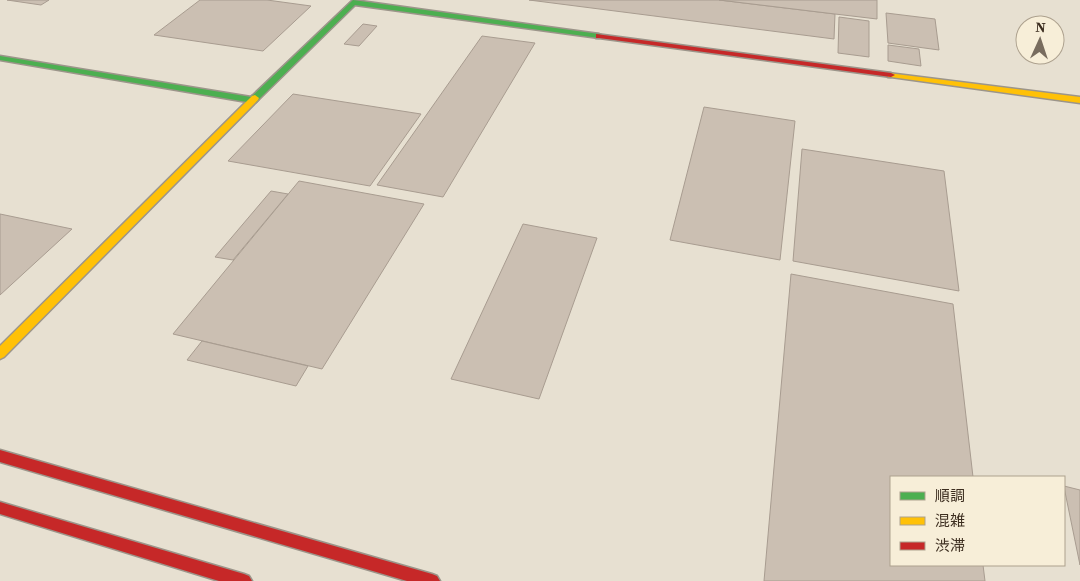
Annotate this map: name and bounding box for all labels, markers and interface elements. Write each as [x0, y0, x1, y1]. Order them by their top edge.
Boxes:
north arrow [1015, 15, 1065, 65]
text: N [1035, 17, 1046, 37]
legend [890, 476, 1065, 566]
text: 順調 [935, 485, 965, 506]
text: 混雑 [935, 510, 965, 531]
text: 渋滞 [935, 535, 965, 556]

